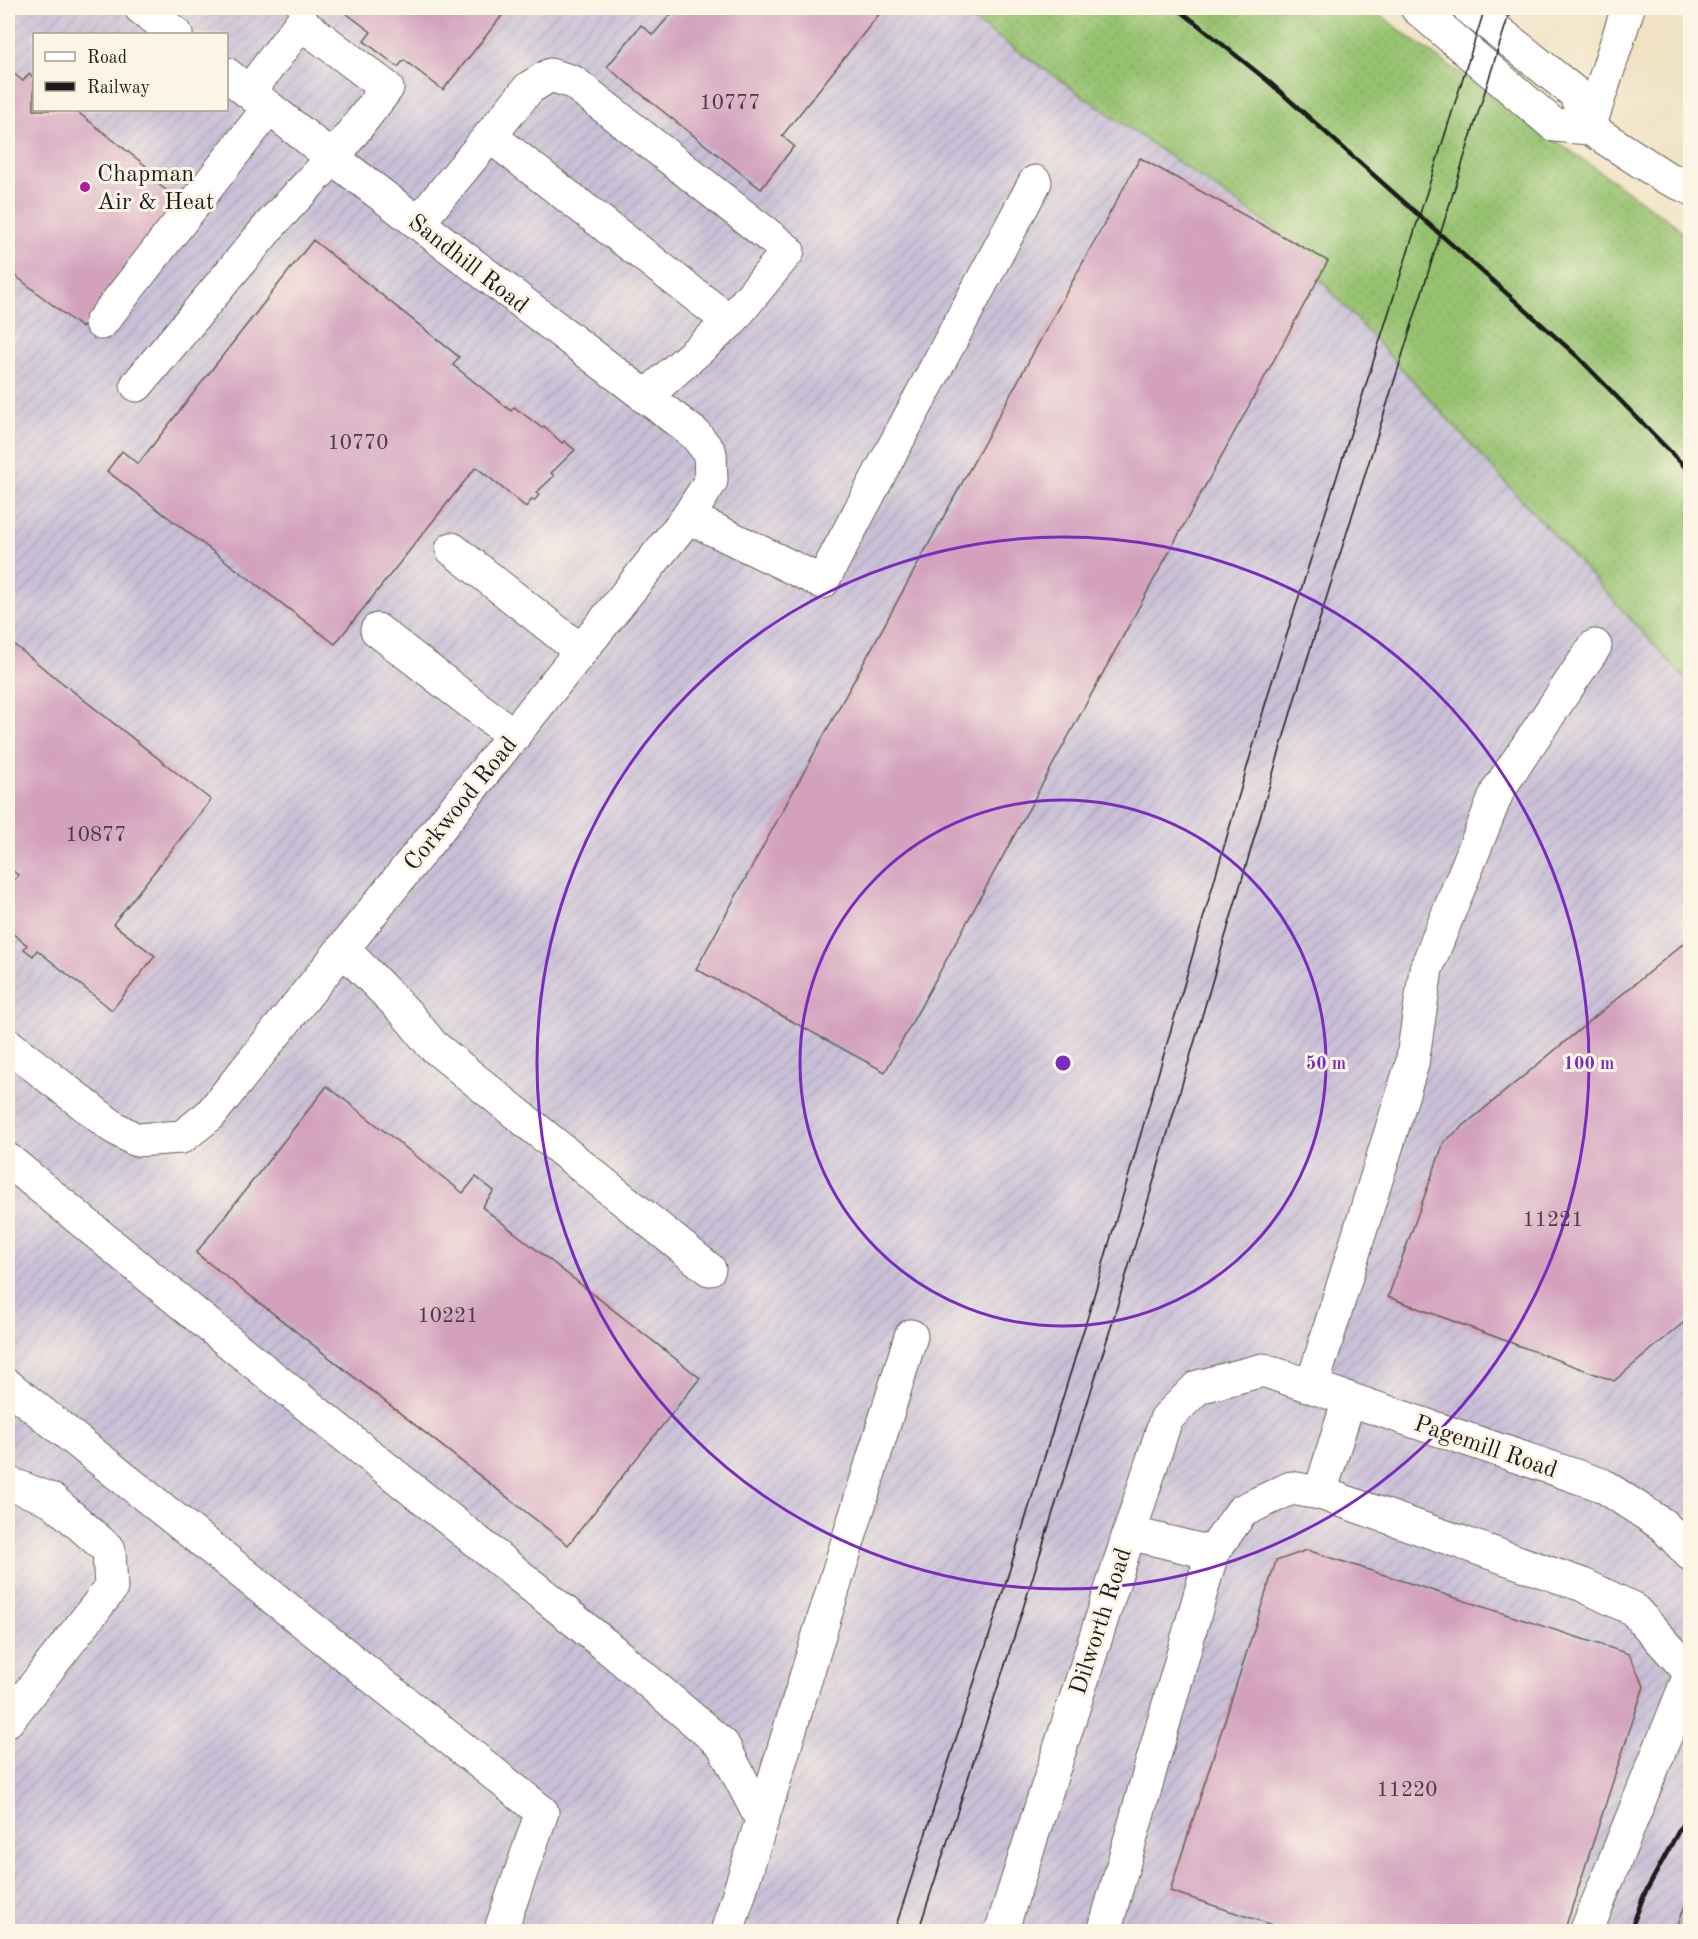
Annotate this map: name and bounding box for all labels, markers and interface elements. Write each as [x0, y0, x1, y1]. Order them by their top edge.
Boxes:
legend [33, 33, 228, 111]
text: Road [87, 49, 127, 67]
text: Railway [87, 79, 150, 97]
house number: 10777 [700, 93, 760, 114]
place label: Chapman Air & Heat [97, 163, 214, 215]
marker: Chapman Air & Heat [78, 180, 92, 194]
street label: Sandhill Road [403, 211, 532, 319]
house number: 10770 [328, 433, 388, 454]
street label: Corkwood Road [401, 733, 523, 876]
house number: 10877 [66, 825, 126, 846]
centre of rings [1053, 1053, 1073, 1073]
text: 50 m [1306, 1055, 1346, 1073]
text: 100 m [1564, 1055, 1614, 1073]
house number: 11221 [1523, 1210, 1583, 1231]
house number: 10221 [418, 1306, 478, 1327]
street label: Pagemill Road [1411, 1412, 1560, 1484]
street label: Dilworth Road [1067, 1545, 1137, 1698]
house number: 11220 [1377, 1780, 1437, 1801]

